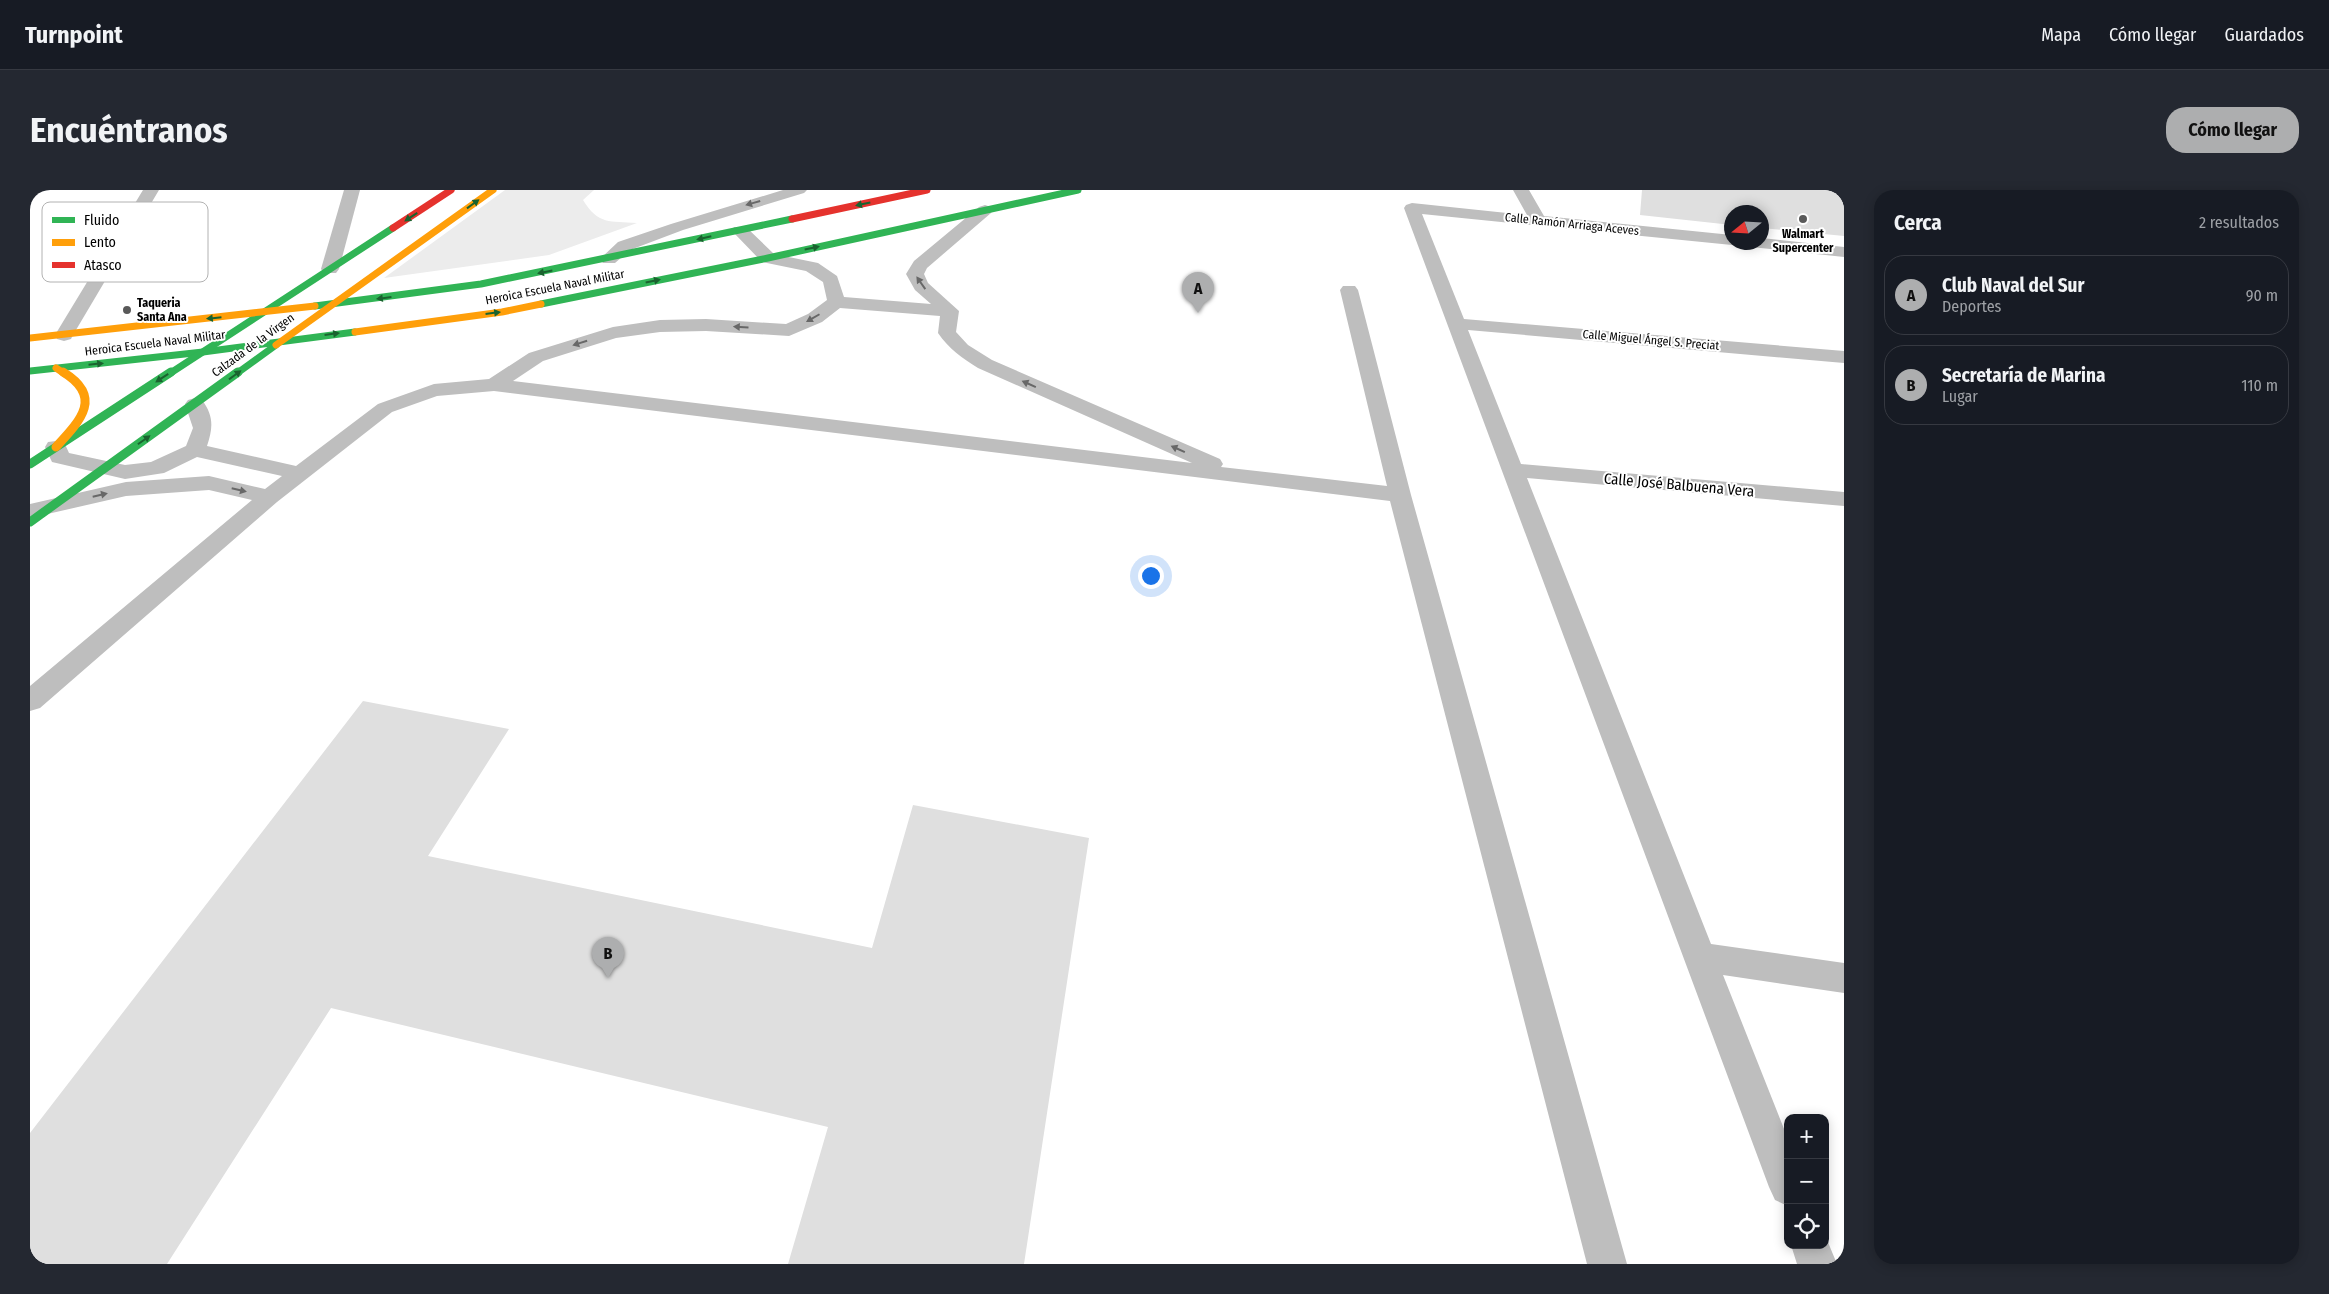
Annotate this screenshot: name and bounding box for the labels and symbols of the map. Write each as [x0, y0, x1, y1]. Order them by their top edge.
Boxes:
one-way arrow [466, 199, 480, 209]
one-way arrow [745, 200, 760, 208]
one-way arrow [855, 200, 870, 208]
legend [42, 202, 208, 282]
north arrow [1724, 205, 1769, 250]
street label: Calle Ramón Arriaga Aceves [1504, 210, 1640, 238]
text: Fluido [84, 212, 119, 229]
one-way arrow [404, 212, 417, 221]
marker: Walmart Supercenter [1797, 213, 1809, 225]
place label: Walmart Supercenter [1773, 227, 1834, 255]
text: Lento [84, 234, 116, 251]
one-way arrow [696, 234, 711, 242]
one-way arrow [804, 244, 819, 252]
text: Atasco [84, 257, 122, 274]
street label: Heroica Escuela Naval Militar [484, 266, 627, 307]
one-way arrow [537, 268, 552, 276]
pin: A [1182, 272, 1214, 313]
one-way arrow [916, 276, 926, 290]
one-way arrow [645, 277, 661, 285]
one-way arrow [376, 294, 392, 302]
place label: Taqueria Santa Ana [137, 296, 187, 324]
marker: Taqueria Santa Ana [121, 304, 133, 316]
one-way arrow [486, 309, 502, 317]
street label: Calzada de la Virgen [209, 310, 297, 380]
one-way arrow [206, 314, 222, 322]
one-way arrow [806, 314, 821, 322]
one-way arrow [732, 323, 748, 331]
street label: Calle Miguel Ángel S. Preciat [1582, 326, 1720, 353]
street label: Heroica Escuela Naval Militar [84, 327, 227, 359]
one-way arrow [325, 330, 341, 338]
one-way arrow [573, 340, 588, 347]
one-way arrow [88, 360, 104, 368]
one-way arrow [228, 370, 242, 380]
one-way arrow [156, 373, 169, 383]
one-way arrow [1022, 379, 1036, 387]
one-way arrow [137, 435, 151, 445]
one-way arrow [1171, 444, 1185, 452]
street label: Calle José Balbuena Vera [1603, 469, 1755, 501]
one-way arrow [231, 486, 246, 494]
one-way arrow [92, 491, 107, 499]
your location [1138, 563, 1164, 589]
pin: B [592, 937, 624, 978]

